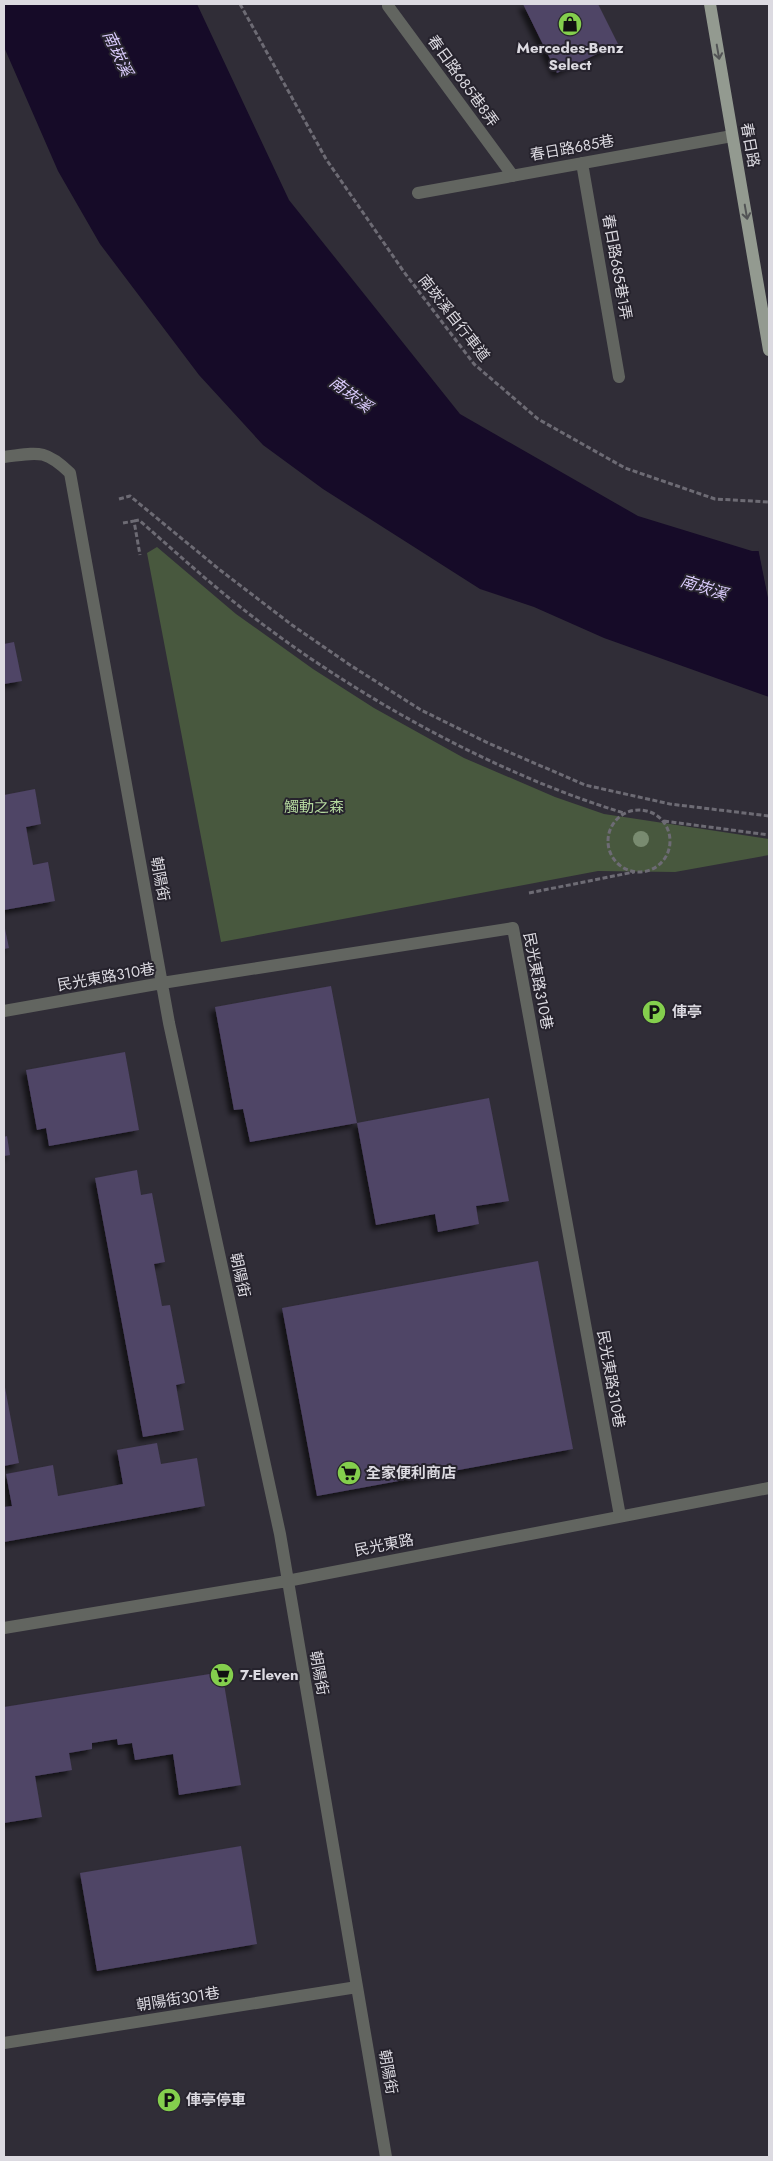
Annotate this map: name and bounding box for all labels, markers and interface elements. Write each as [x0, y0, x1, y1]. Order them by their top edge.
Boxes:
shop icon: Mercedes-Benz Select [557, 11, 583, 37]
water label: 南崁溪 [97, 27, 139, 82]
street label: 春日路685巷8弄 [422, 31, 504, 131]
place label: Mercedes-Benz Select [517, 37, 624, 76]
one-way arrow [713, 43, 723, 59]
street label: 春日路 [735, 121, 765, 169]
street label: 春日路685巷 [528, 130, 616, 166]
one-way arrow [741, 204, 751, 220]
street label: 春日路685巷1弄 [597, 212, 637, 322]
street label: 南崁溪自行車道 [413, 270, 495, 366]
water label: 南崁溪 [325, 371, 378, 419]
water label: 南崁溪 [677, 569, 732, 606]
park label: 觸動之森 [284, 796, 344, 818]
street label: 朝陽街 [145, 855, 175, 903]
street label: 民光東路310巷 [518, 930, 558, 1032]
street label: 民光東路310巷 [55, 958, 157, 996]
parking icon: 俥亭 [641, 999, 667, 1025]
place label: 俥亭 [672, 1001, 702, 1023]
street label: 朝陽街 [225, 1251, 255, 1299]
street label: 民光東路310巷 [592, 1328, 630, 1430]
supermarket icon: 全家便利商店 [336, 1460, 362, 1486]
place label: 全家便利商店 [366, 1462, 456, 1484]
street label: 民光東路 [352, 1528, 416, 1562]
street label: 朝陽街 [304, 1649, 334, 1697]
supermarket icon: 7-Eleven [209, 1662, 235, 1688]
place label: 7-Eleven [240, 1664, 299, 1686]
street label: 朝陽街301巷 [135, 1982, 221, 2016]
street label: 朝陽街 [373, 2048, 403, 2096]
parking icon: 俥亭停車 [156, 2087, 182, 2113]
place label: 俥亭停車 [186, 2089, 246, 2111]

